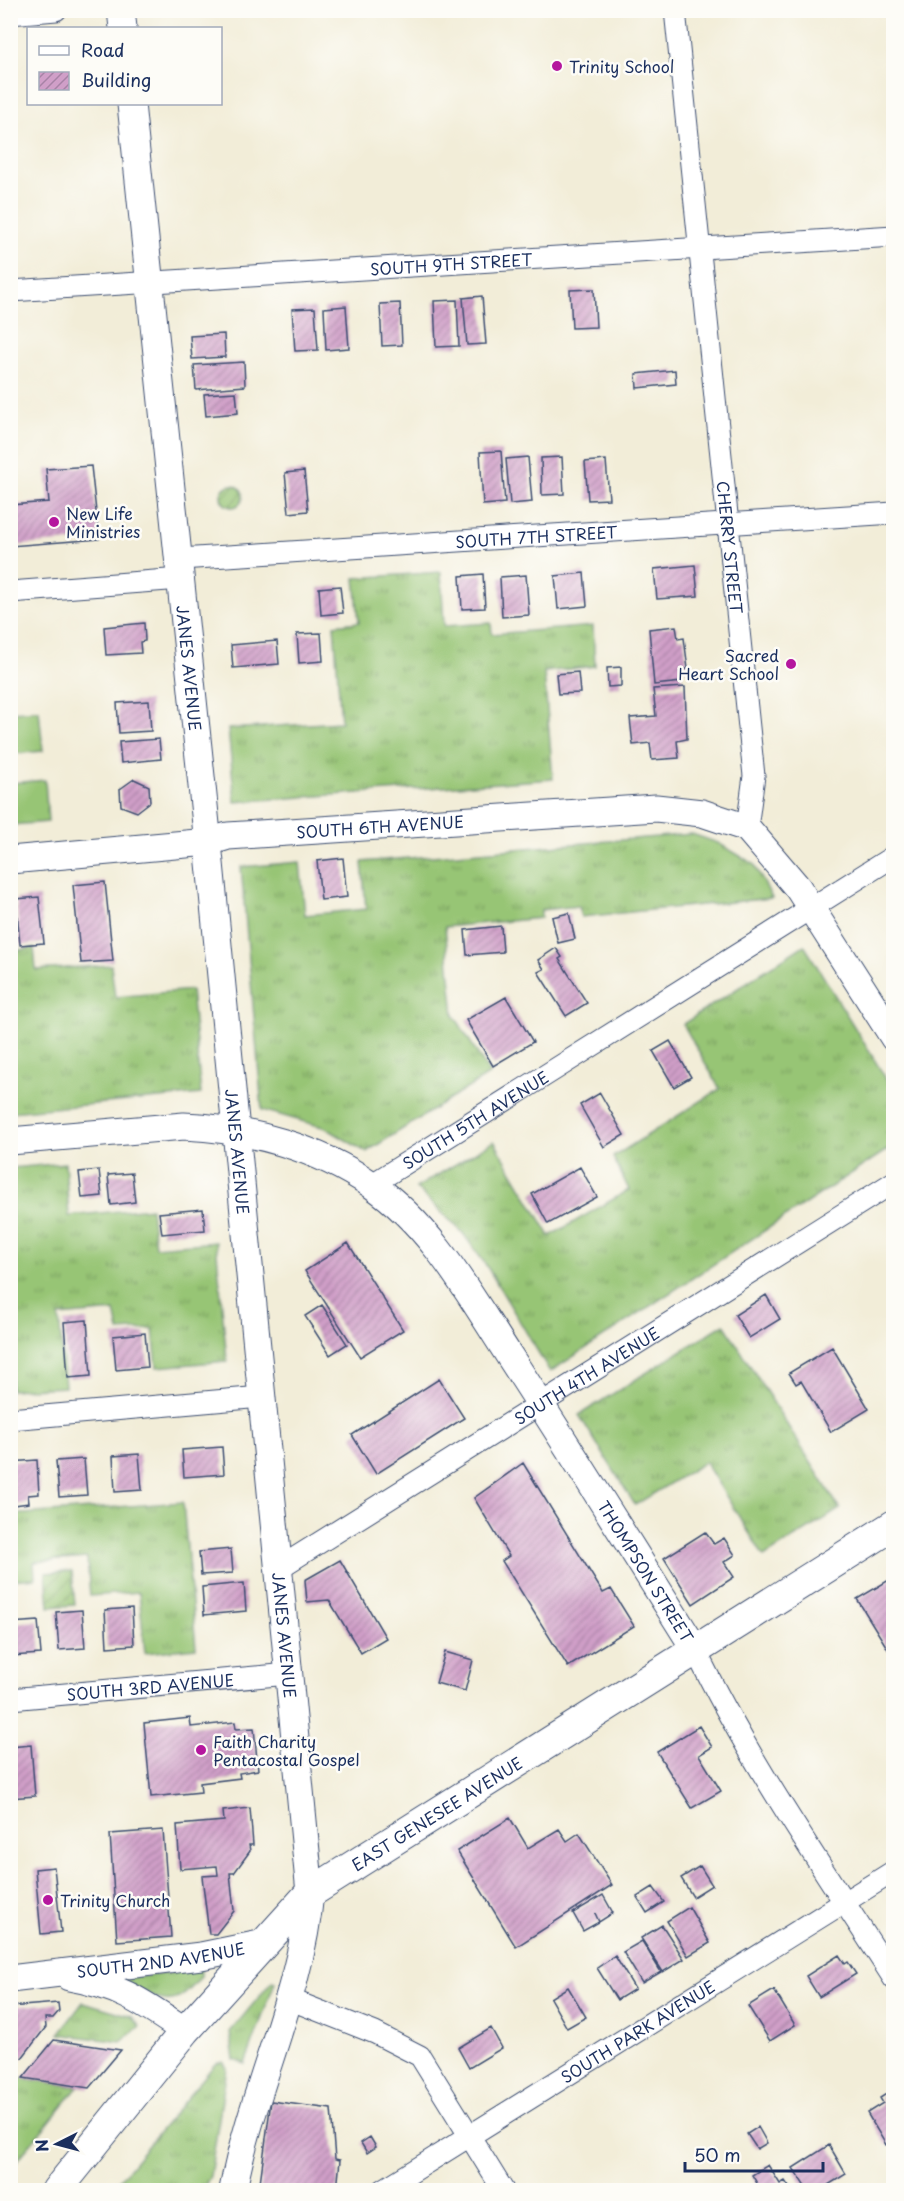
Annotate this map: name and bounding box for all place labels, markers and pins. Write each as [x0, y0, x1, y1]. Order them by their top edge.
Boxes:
place label: Trinity School [569, 54, 674, 78]
marker: Trinity School [550, 59, 564, 73]
place label: New Life Ministries [66, 501, 140, 543]
marker: New Life Ministries [47, 515, 61, 529]
place label: Sacred Heart School [678, 643, 779, 685]
marker: Sacred Heart School [784, 657, 798, 671]
place label: Faith Charity Pentacostal Gospel [213, 1729, 360, 1771]
marker: Faith Charity Pentacostal Gospel [194, 1743, 208, 1757]
place label: Trinity Church [60, 1888, 170, 1912]
marker: Trinity Church [41, 1893, 55, 1907]

